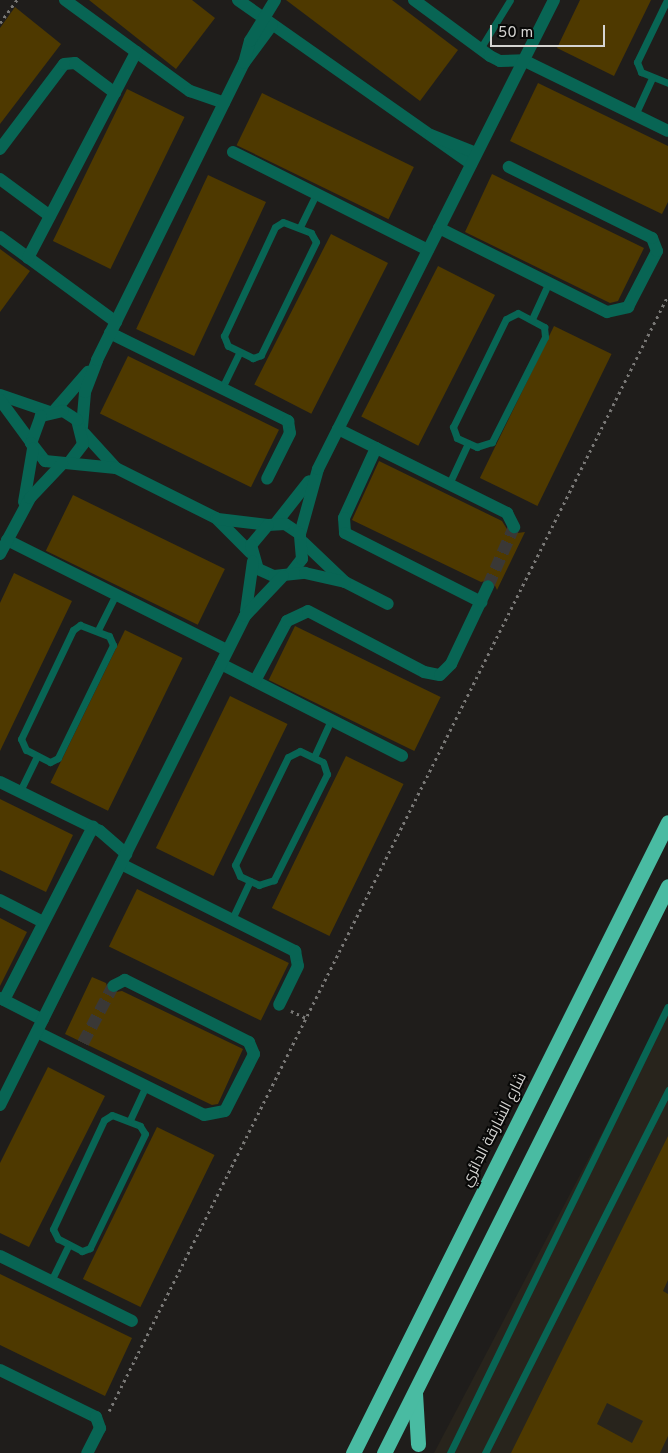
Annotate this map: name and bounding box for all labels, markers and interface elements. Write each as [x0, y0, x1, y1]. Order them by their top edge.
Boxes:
scale bar [493, 15, 608, 47]
text: 50 m [498, 24, 533, 43]
street label: شارع الشارقة الدائري [458, 1070, 532, 1190]

